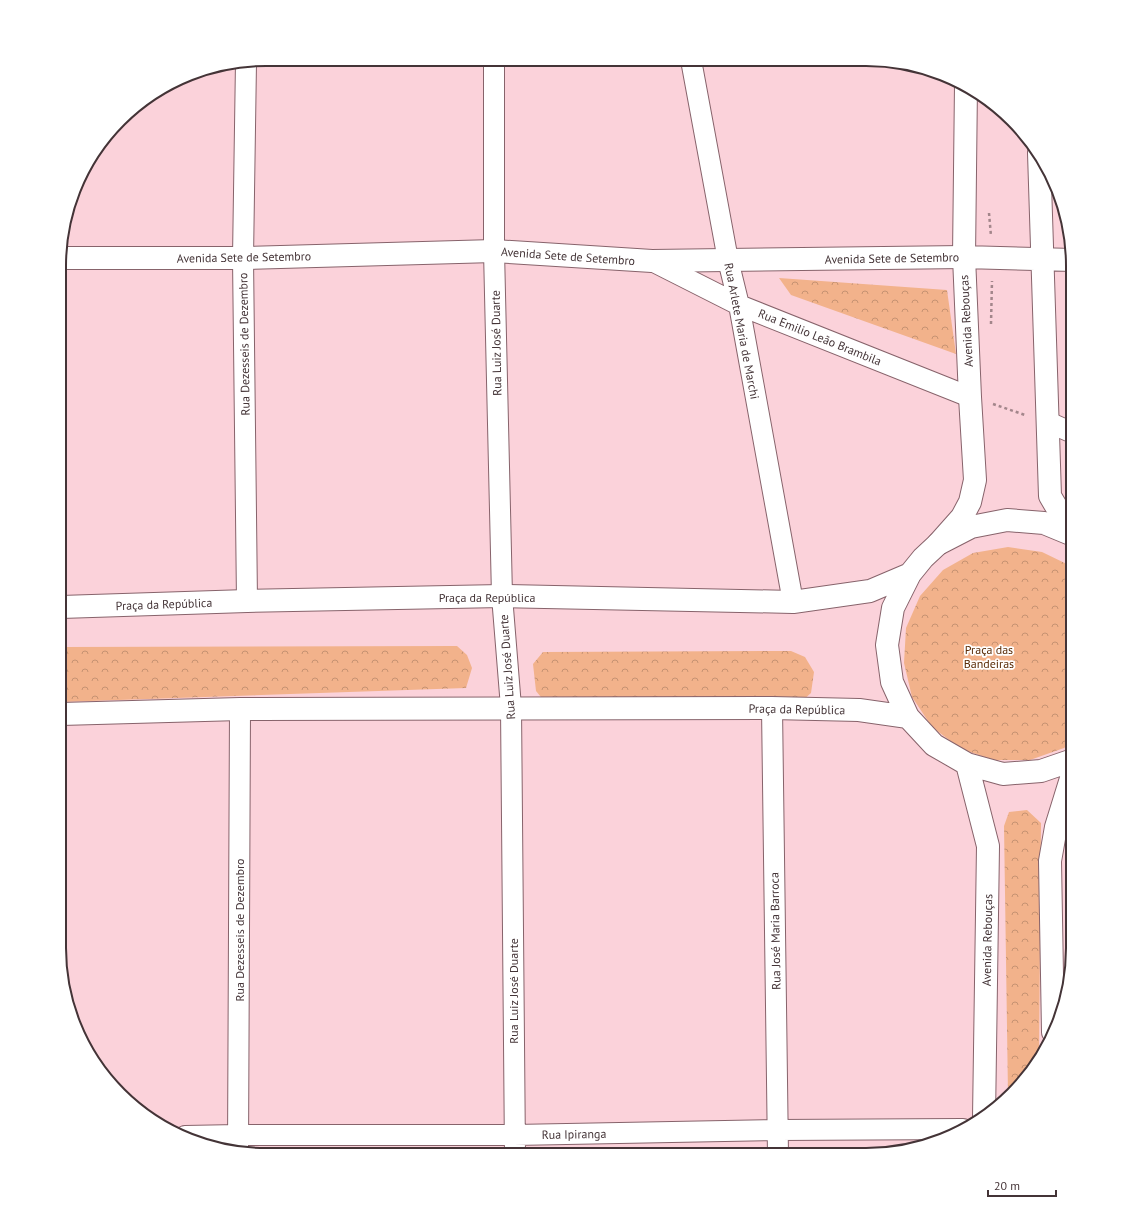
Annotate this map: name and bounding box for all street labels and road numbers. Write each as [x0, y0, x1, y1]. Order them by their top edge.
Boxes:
street label: Avenida Sete de Setembro [500, 244, 636, 268]
street label: Avenida Sete de Setembro [177, 248, 311, 266]
street label: Avenida Sete de Setembro [825, 249, 959, 267]
street label: Rua Arlete Maria de Marchi [721, 262, 763, 400]
street label: Rua Dezesseis de Dezembro [235, 272, 253, 416]
street label: Avenida Rebouças [956, 275, 976, 367]
street label: Rua Luiz José Duarte [488, 290, 504, 396]
street label: Rua Emilio Leão Brambila [756, 305, 884, 369]
street label: Praça da República [439, 590, 535, 605]
street label: Praça da República [115, 595, 213, 613]
street label: Rua Luiz José Duarte [496, 614, 518, 720]
street label: Praça da República [749, 701, 846, 717]
street label: Rua Dezesseis de Dezembro [232, 859, 247, 1001]
street label: Rua José Maria Barroca [766, 872, 784, 990]
street label: Avenida Rebouças [979, 894, 995, 986]
street label: Rua Luiz José Duarte [506, 938, 521, 1044]
street label: Rua Ipiranga [541, 1126, 607, 1142]

